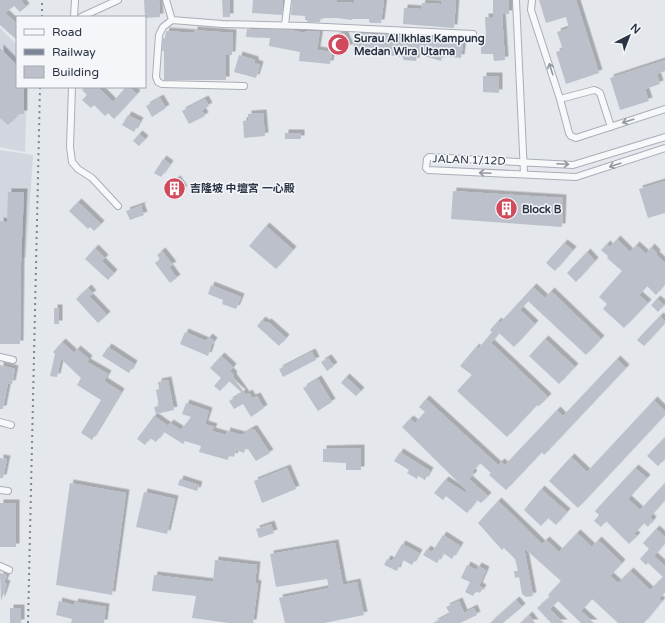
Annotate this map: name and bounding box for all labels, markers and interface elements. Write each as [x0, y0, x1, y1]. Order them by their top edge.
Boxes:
legend [16, 16, 146, 88]
north arrow [609, 16, 649, 56]
text: N [628, 21, 643, 37]
text: Road [52, 25, 82, 39]
mosque icon: Surau Al Ikhlas Kampung Medan Wira Utama [326, 31, 352, 57]
place label: Surau Al Ikhlas Kampung Medan Wira Utama [354, 32, 485, 58]
text: Railway [52, 45, 96, 59]
one-way arrow [547, 63, 554, 76]
text: Building [52, 65, 99, 79]
one-way arrow [622, 118, 635, 125]
street label: JALAN 1/12D [432, 152, 506, 168]
one-way arrow [556, 161, 569, 168]
one-way arrow [608, 162, 621, 169]
one-way arrow [479, 169, 492, 176]
building icon: 吉隆坡 中壇宮 一心殿 [162, 175, 188, 201]
place label: 吉隆坡 中壇宮 一心殿 [190, 182, 295, 195]
building icon: Block B [494, 196, 520, 222]
place label: Block B [522, 203, 562, 216]

